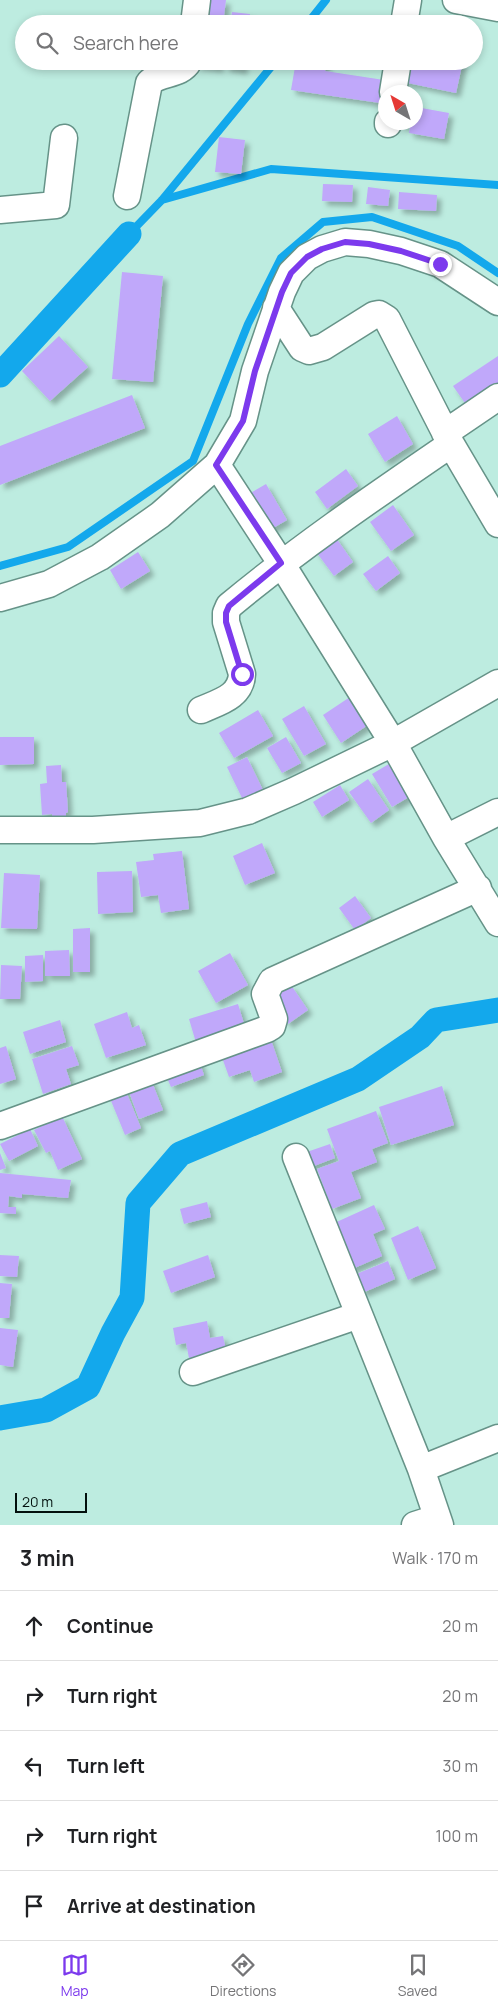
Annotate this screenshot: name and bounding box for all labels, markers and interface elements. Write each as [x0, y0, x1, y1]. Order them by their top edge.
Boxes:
search box [15, 15, 483, 70]
icon: search [33, 29, 61, 57]
text: Search here [73, 30, 179, 56]
north arrow [378, 85, 423, 130]
route end [429, 253, 452, 276]
route start [231, 663, 254, 686]
scale bar [15, 1490, 88, 1513]
text: 20 m [22, 1492, 53, 1511]
text: 3 min [20, 1544, 74, 1572]
text: Walk · 170 m [392, 1547, 478, 1569]
icon: ahead [20, 1612, 48, 1640]
text: Continue [67, 1613, 153, 1639]
text: 20 m [442, 1615, 478, 1637]
icon: right [20, 1682, 48, 1710]
text: Turn right [67, 1683, 157, 1709]
text: 20 m [442, 1685, 478, 1707]
icon: left [20, 1752, 48, 1780]
text: Turn left [67, 1753, 145, 1779]
text: 30 m [443, 1755, 478, 1777]
icon: right [20, 1822, 48, 1850]
text: Turn right [67, 1823, 157, 1849]
text: 100 m [435, 1825, 478, 1847]
icon: arrive [20, 1892, 48, 1920]
text: Arrive at destination [67, 1893, 256, 1919]
tab: Map [61, 1951, 89, 2000]
tab: Directions [210, 1951, 276, 2000]
tab: Saved [398, 1951, 437, 2000]

